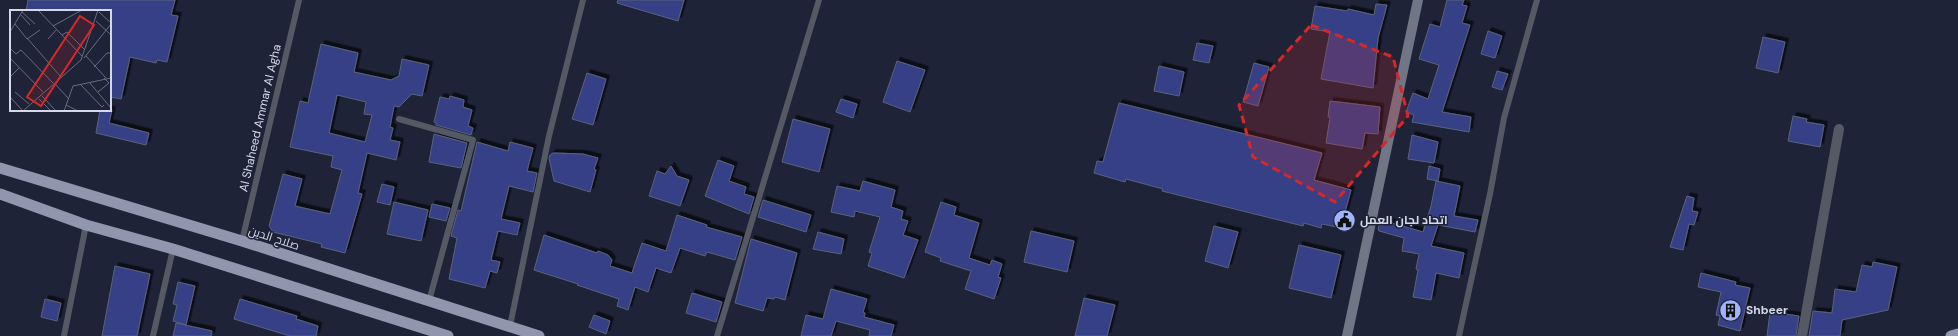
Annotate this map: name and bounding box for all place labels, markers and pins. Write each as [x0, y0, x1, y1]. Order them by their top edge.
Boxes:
public building icon: اتحاد لجان العمل [1331, 207, 1357, 233]
place label: اتحاد لجان العمل [1360, 212, 1448, 228]
building icon: Shbeer [1718, 297, 1744, 323]
place label: Shbeer [1746, 302, 1788, 318]

